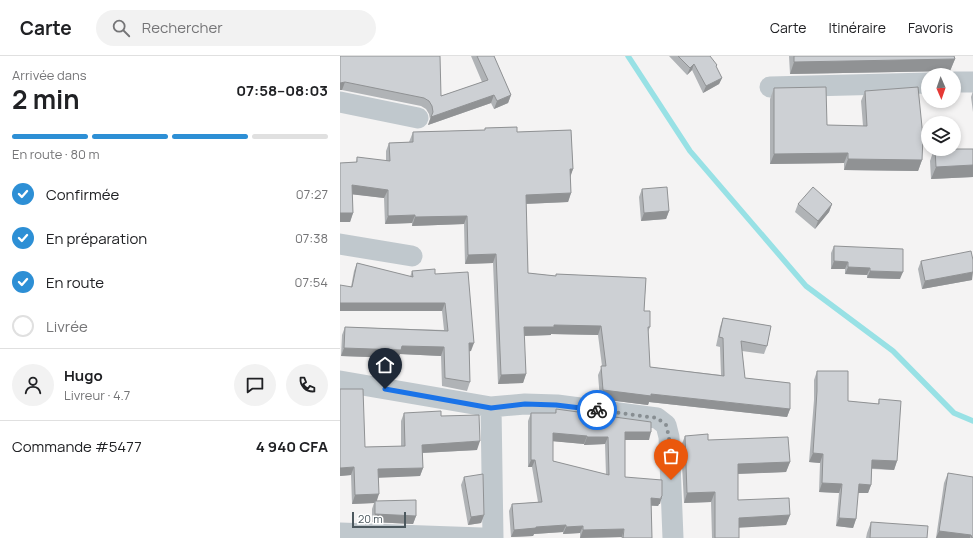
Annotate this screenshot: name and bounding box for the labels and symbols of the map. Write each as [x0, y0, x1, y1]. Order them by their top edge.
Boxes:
north arrow [921, 68, 961, 108]
pin [368, 348, 402, 389]
courier [577, 390, 617, 430]
pin [654, 439, 688, 480]
scale bar [352, 510, 406, 529]

